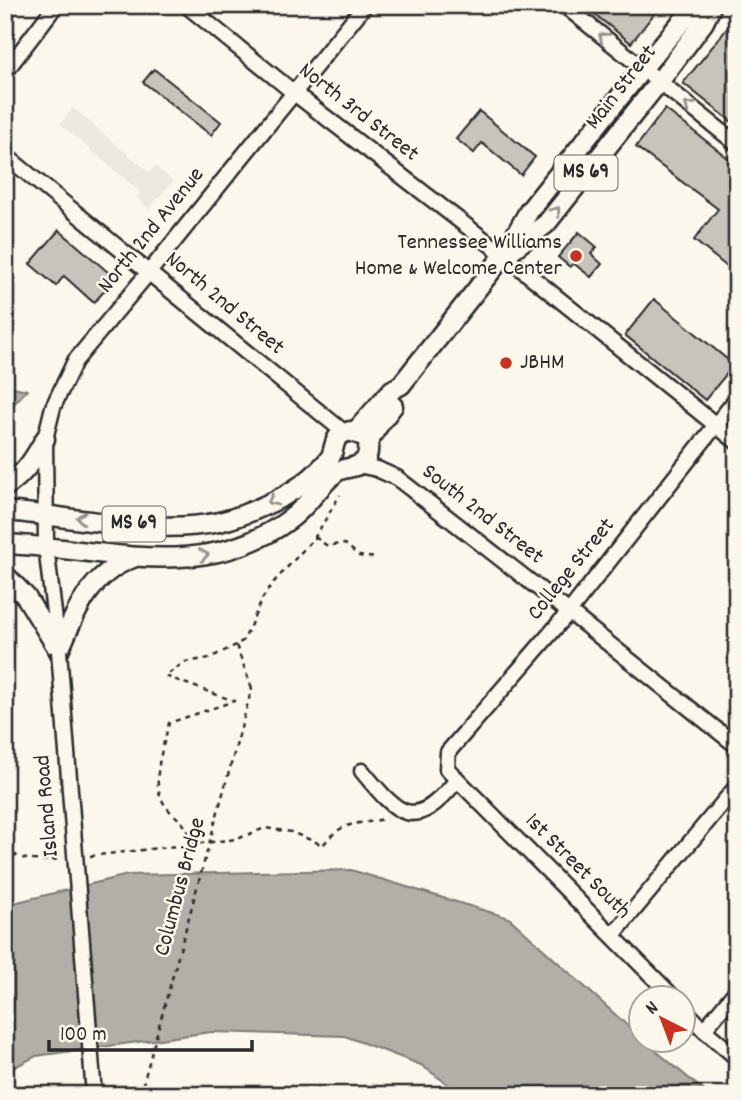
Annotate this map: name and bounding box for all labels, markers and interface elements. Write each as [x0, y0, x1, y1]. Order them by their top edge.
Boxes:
one-way arrow [598, 33, 611, 45]
street label: Main Street [578, 38, 666, 138]
street label: North 3rd Street [291, 55, 425, 171]
one-way arrow [685, 102, 697, 115]
road number: MS 69 [554, 156, 618, 190]
street label: North 2nd Avenue [91, 161, 213, 301]
one-way arrow [548, 207, 561, 219]
place label: Tennessee Williams Home & Welcome Center [355, 227, 562, 286]
street label: North 2nd Street [157, 244, 291, 364]
marker: Tennessee Williams Home & Welcome Center [568, 248, 584, 264]
place label: JBHM [520, 347, 565, 380]
marker: JBHM [498, 355, 514, 371]
street label: South 2nd Street [414, 457, 550, 573]
one-way arrow [267, 493, 279, 507]
road number: MS 69 [102, 506, 166, 542]
one-way arrow [75, 511, 87, 526]
street label: College Street [520, 511, 624, 629]
one-way arrow [198, 548, 210, 563]
street label: Island Road [27, 753, 69, 859]
street label: 1st Street South [516, 806, 638, 928]
street label: Columbus Bridge [147, 814, 215, 960]
north arrow [626, 984, 696, 1054]
text: N [640, 996, 665, 1022]
scale bar [49, 1009, 252, 1053]
text: 100 m [60, 1021, 107, 1051]

